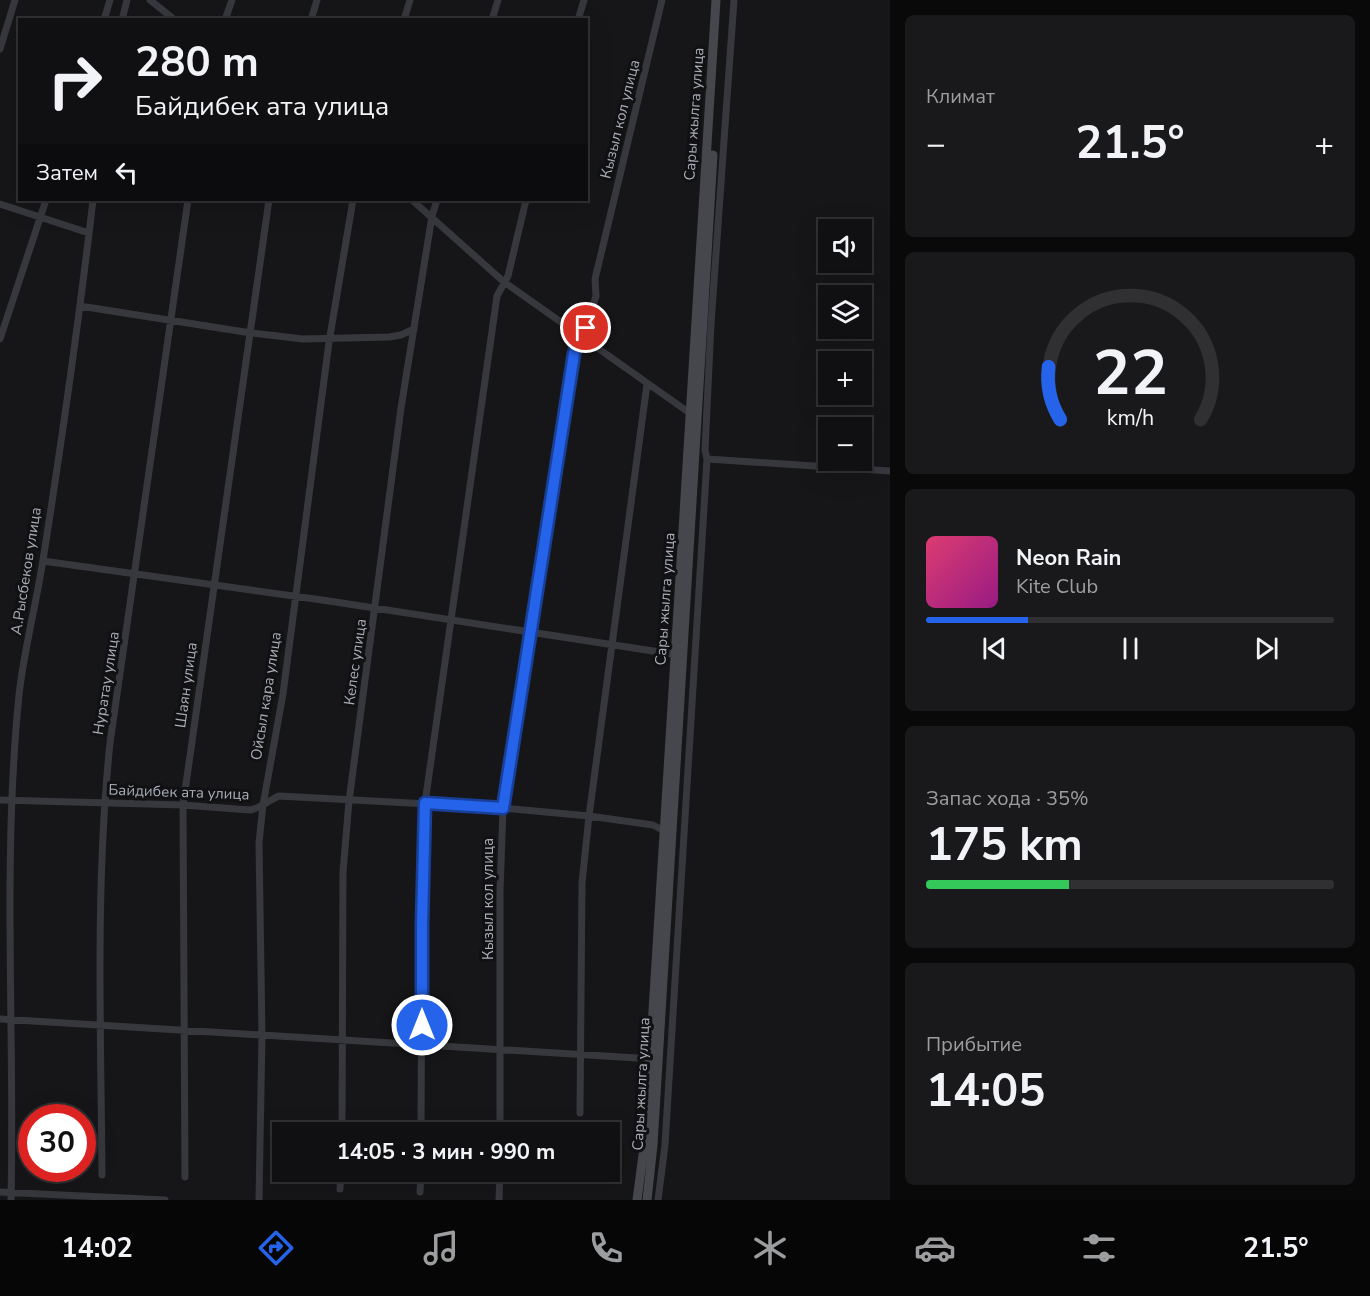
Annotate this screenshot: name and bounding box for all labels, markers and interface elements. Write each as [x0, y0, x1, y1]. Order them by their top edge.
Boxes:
text: 280 m [135, 34, 259, 91]
icon: right [36, 42, 114, 120]
street label: Сары жылга улица [679, 47, 709, 181]
street label: Кызыл кол улица [596, 57, 644, 181]
text: Климат [926, 83, 995, 110]
text: Байдибек ата улица [135, 88, 389, 125]
text: 21.5° [1075, 113, 1185, 174]
text: − [926, 122, 946, 167]
text: + [1314, 122, 1334, 167]
icon: left [110, 156, 143, 189]
text: Затем [36, 158, 98, 188]
map controls [818, 219, 872, 471]
button: sound [818, 219, 872, 273]
button: layers [818, 285, 872, 339]
pin [560, 302, 611, 353]
icon: arrive [569, 311, 602, 344]
text: 22 [1093, 331, 1167, 416]
button: + [818, 351, 872, 405]
text: km/h [1106, 403, 1154, 433]
button: − [818, 417, 872, 471]
street label: А.Рысбеков улица [6, 506, 46, 636]
street label: Сары жылга улица [650, 532, 680, 666]
text: Neon Rain [1016, 543, 1121, 573]
text: Kite Club [1016, 573, 1098, 600]
street label: Келес улица [339, 617, 371, 707]
street label: Нуратау улица [88, 630, 124, 736]
street label: Ойсыл кара улица [246, 631, 286, 761]
icon: previous [978, 632, 1011, 665]
icon: pause [1114, 632, 1147, 665]
icon: next [1250, 632, 1283, 665]
street label: Шаян улица [170, 641, 202, 729]
street label: Байдибек ата улица [108, 780, 250, 804]
text: Запас хода · 35% [926, 785, 1089, 812]
text: 175 km [926, 815, 1083, 876]
street label: Кызыл кол улица [478, 838, 498, 960]
position arrow [390, 993, 454, 1057]
street label: Сары жылга улица [628, 1017, 654, 1151]
text: Прибытие [926, 1031, 1022, 1058]
text: 14:05 [926, 1061, 1045, 1122]
speed limit sign: 30 [18, 1104, 96, 1182]
text: 14:05 · 3 мин · 990 m [337, 1137, 555, 1167]
icon: directions [255, 1227, 297, 1269]
icon: music [420, 1227, 462, 1269]
icon: phone [585, 1227, 627, 1269]
icon: climate [749, 1227, 791, 1269]
icon: car [914, 1227, 956, 1269]
icon: filters [1078, 1227, 1120, 1269]
text: 14:02 [61, 1230, 133, 1267]
text: 21.5° [1243, 1230, 1309, 1267]

